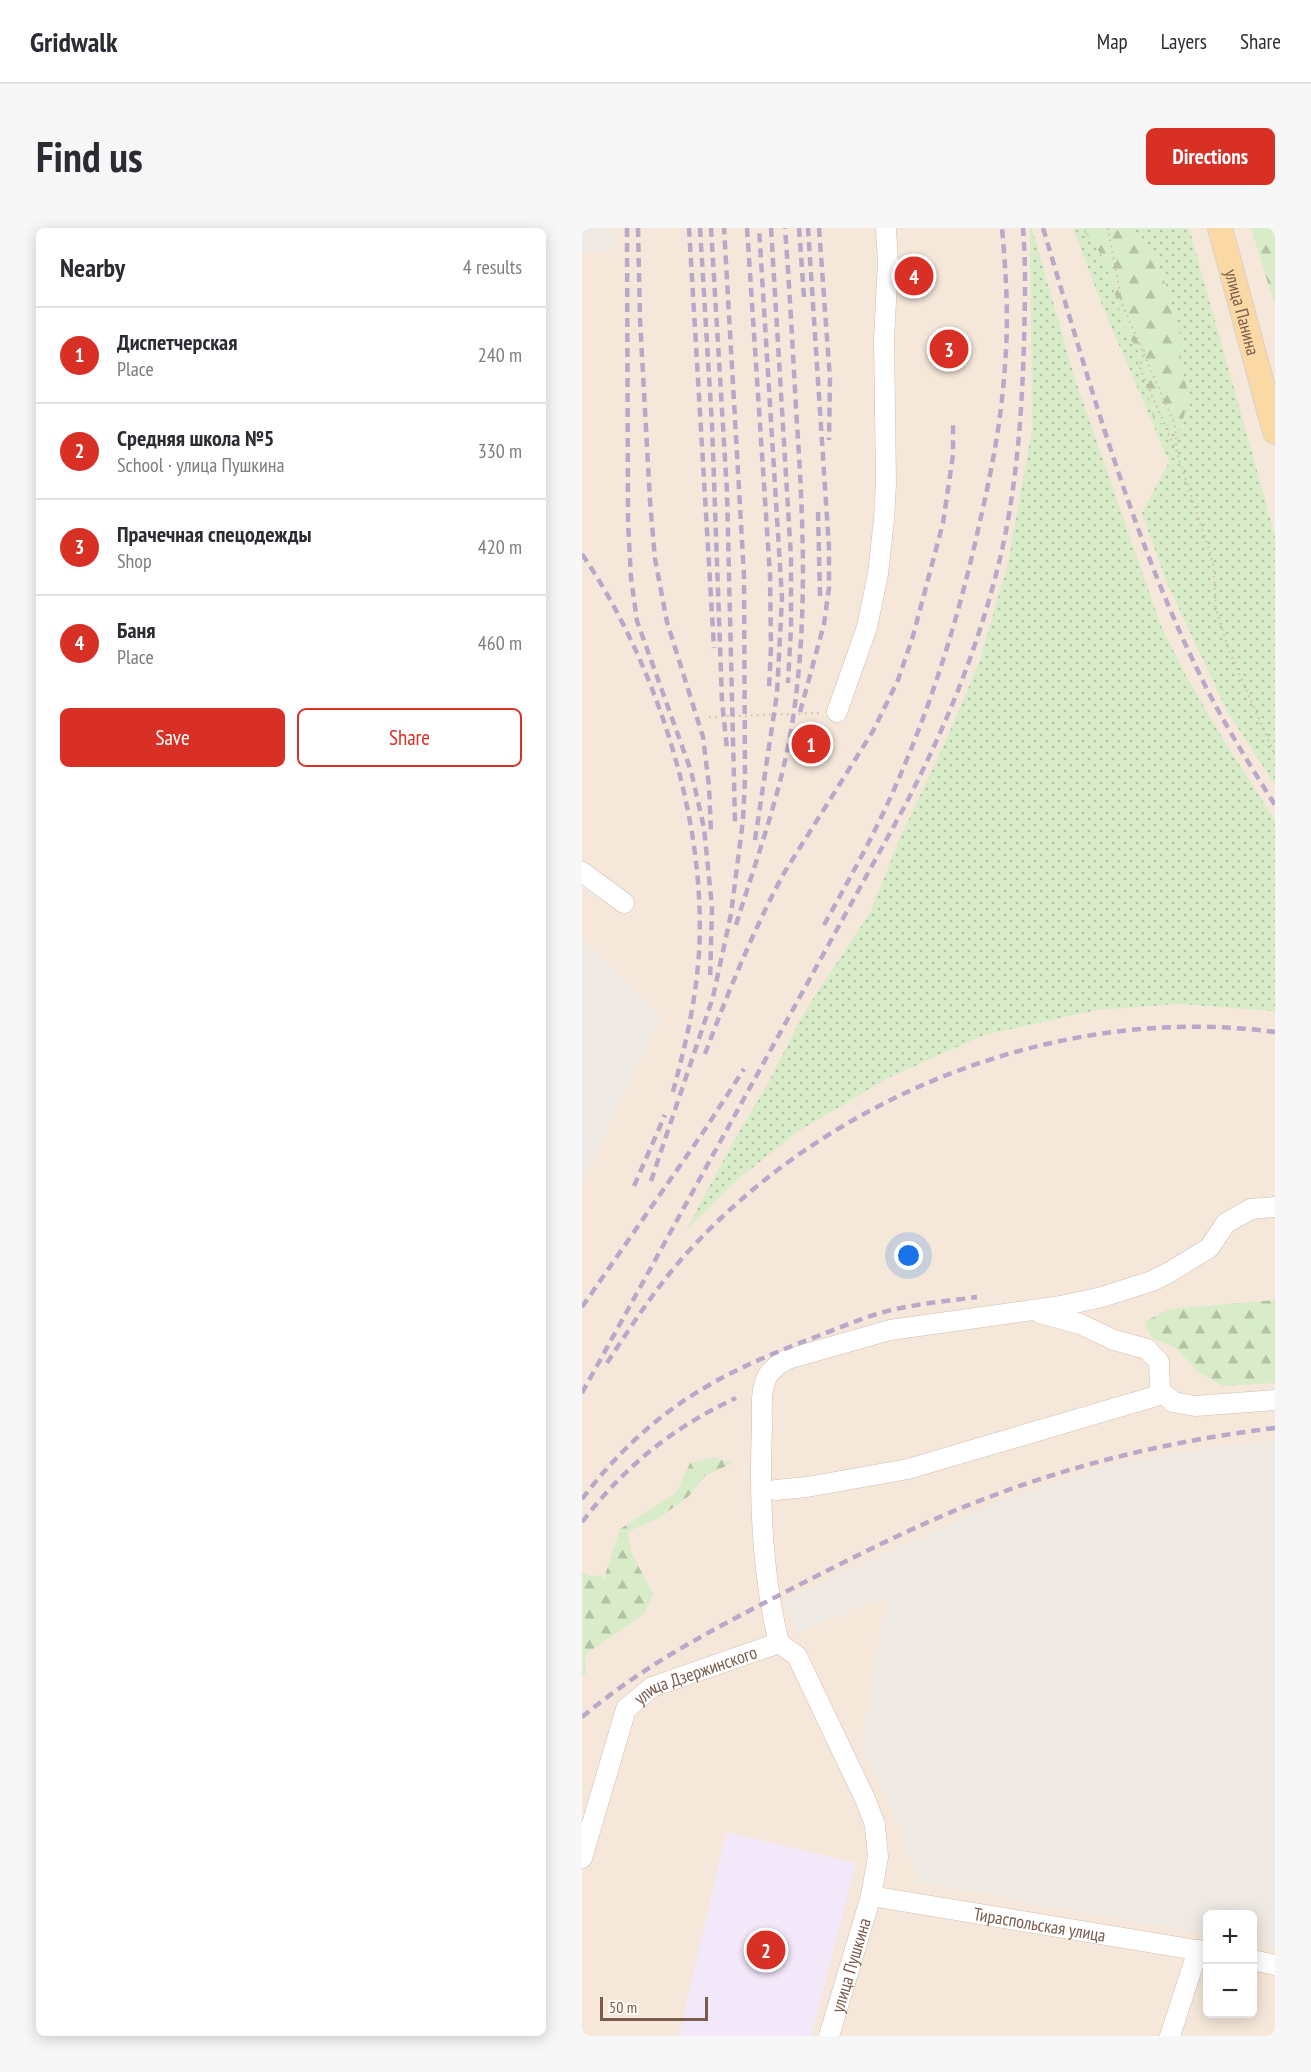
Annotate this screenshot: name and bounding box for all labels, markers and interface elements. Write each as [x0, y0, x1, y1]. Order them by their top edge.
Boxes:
text: Gridwalk [30, 23, 118, 60]
text: Map [1097, 28, 1128, 55]
text: Layers [1161, 28, 1207, 55]
text: Share [1240, 28, 1281, 55]
button: Directions [1146, 128, 1275, 185]
text: Find us [36, 129, 143, 184]
text: Nearby [60, 251, 125, 284]
text: 4 results [463, 254, 522, 280]
pin: 4 [894, 254, 934, 298]
street label: улица Панина [1220, 266, 1265, 358]
pin: 3 [930, 326, 968, 372]
text: Диспетчерская [117, 328, 237, 356]
text: 1 [75, 342, 84, 368]
text: 240 m [478, 342, 522, 368]
text: Place [117, 356, 154, 382]
text: Средняя школа №5 [117, 424, 274, 452]
text: 2 [75, 438, 84, 464]
text: 330 m [478, 438, 522, 464]
text: School · улица Пушкина [117, 452, 285, 478]
text: Прачечная спецодежды [117, 520, 312, 548]
text: 3 [75, 534, 84, 560]
text: 420 m [478, 534, 522, 560]
text: Shop [117, 548, 152, 574]
text: Баня [117, 616, 156, 644]
text: 4 [75, 630, 84, 656]
text: 460 m [478, 630, 522, 656]
text: Place [117, 644, 154, 670]
button: Save [60, 708, 285, 767]
button: Share [297, 708, 522, 767]
pin: 1 [792, 722, 830, 766]
your location [894, 1241, 923, 1270]
street label: улица Дзержинского [629, 1640, 760, 1709]
street label: Тираспольская улица [972, 1902, 1107, 1946]
map controls [1203, 1910, 1257, 2018]
button: + [1203, 1910, 1257, 1964]
street label: улица Пушкина [825, 1915, 875, 2015]
pin: 2 [746, 1928, 786, 1972]
button: − [1203, 1964, 1257, 2018]
scale bar [600, 1994, 708, 2022]
text: 50 m [609, 1997, 637, 2017]

